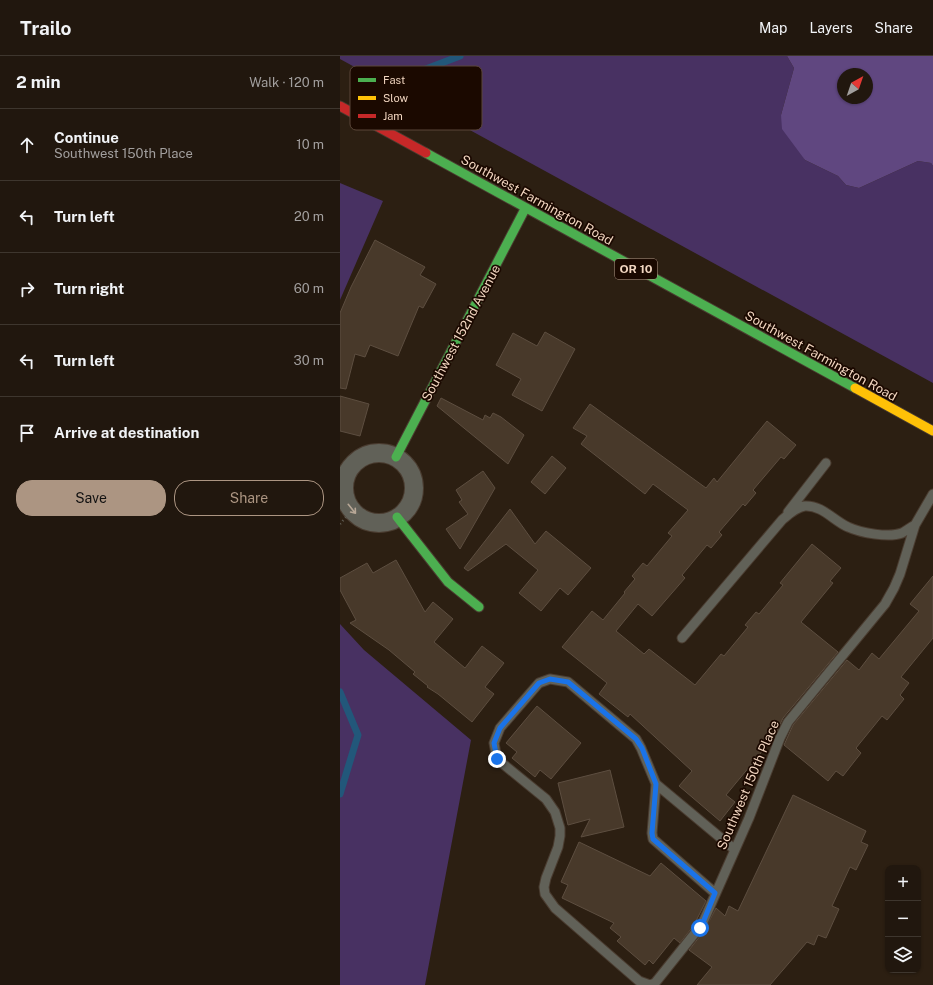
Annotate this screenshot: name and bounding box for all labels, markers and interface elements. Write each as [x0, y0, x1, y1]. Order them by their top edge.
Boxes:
text: Trailo [20, 17, 72, 39]
text: Map [759, 20, 787, 36]
text: Layers [809, 20, 853, 36]
text: Share [875, 20, 913, 36]
legend [350, 66, 482, 130]
north arrow [837, 68, 873, 104]
text: 2 min [16, 72, 61, 92]
text: Fast [383, 74, 405, 86]
text: Walk · 120 m [249, 75, 324, 90]
text: Slow [383, 92, 409, 104]
text: Jam [383, 110, 403, 122]
text: Continue [54, 129, 119, 146]
icon: ahead [16, 134, 38, 156]
text: 10 m [296, 137, 324, 152]
text: Southwest 150th Place [54, 146, 193, 161]
street label: Southwest Farmington Road [458, 152, 616, 248]
icon: left [16, 206, 38, 228]
text: Turn left [54, 208, 115, 225]
text: 20 m [294, 209, 324, 224]
road number: OR 10 [615, 259, 657, 279]
street label: Southwest 152nd Avenue [419, 262, 503, 404]
icon: right [16, 278, 38, 300]
text: Turn right [54, 280, 124, 297]
text: 60 m [294, 281, 324, 296]
street label: Southwest Farmington Road [742, 308, 900, 404]
icon: left [16, 350, 38, 372]
text: Turn left [54, 352, 115, 369]
text: 30 m [294, 353, 324, 368]
icon: arrive [16, 422, 38, 444]
text: Arrive at destination [54, 424, 199, 441]
button: Save [16, 480, 166, 516]
button: Share [174, 480, 324, 516]
one-way arrow [348, 504, 357, 514]
street label: Southwest 150th Place [714, 718, 782, 852]
route end [488, 750, 506, 768]
map controls [885, 865, 921, 973]
button: + [885, 865, 921, 901]
button: − [885, 901, 921, 937]
route start [691, 919, 709, 937]
button: layers [885, 937, 921, 973]

